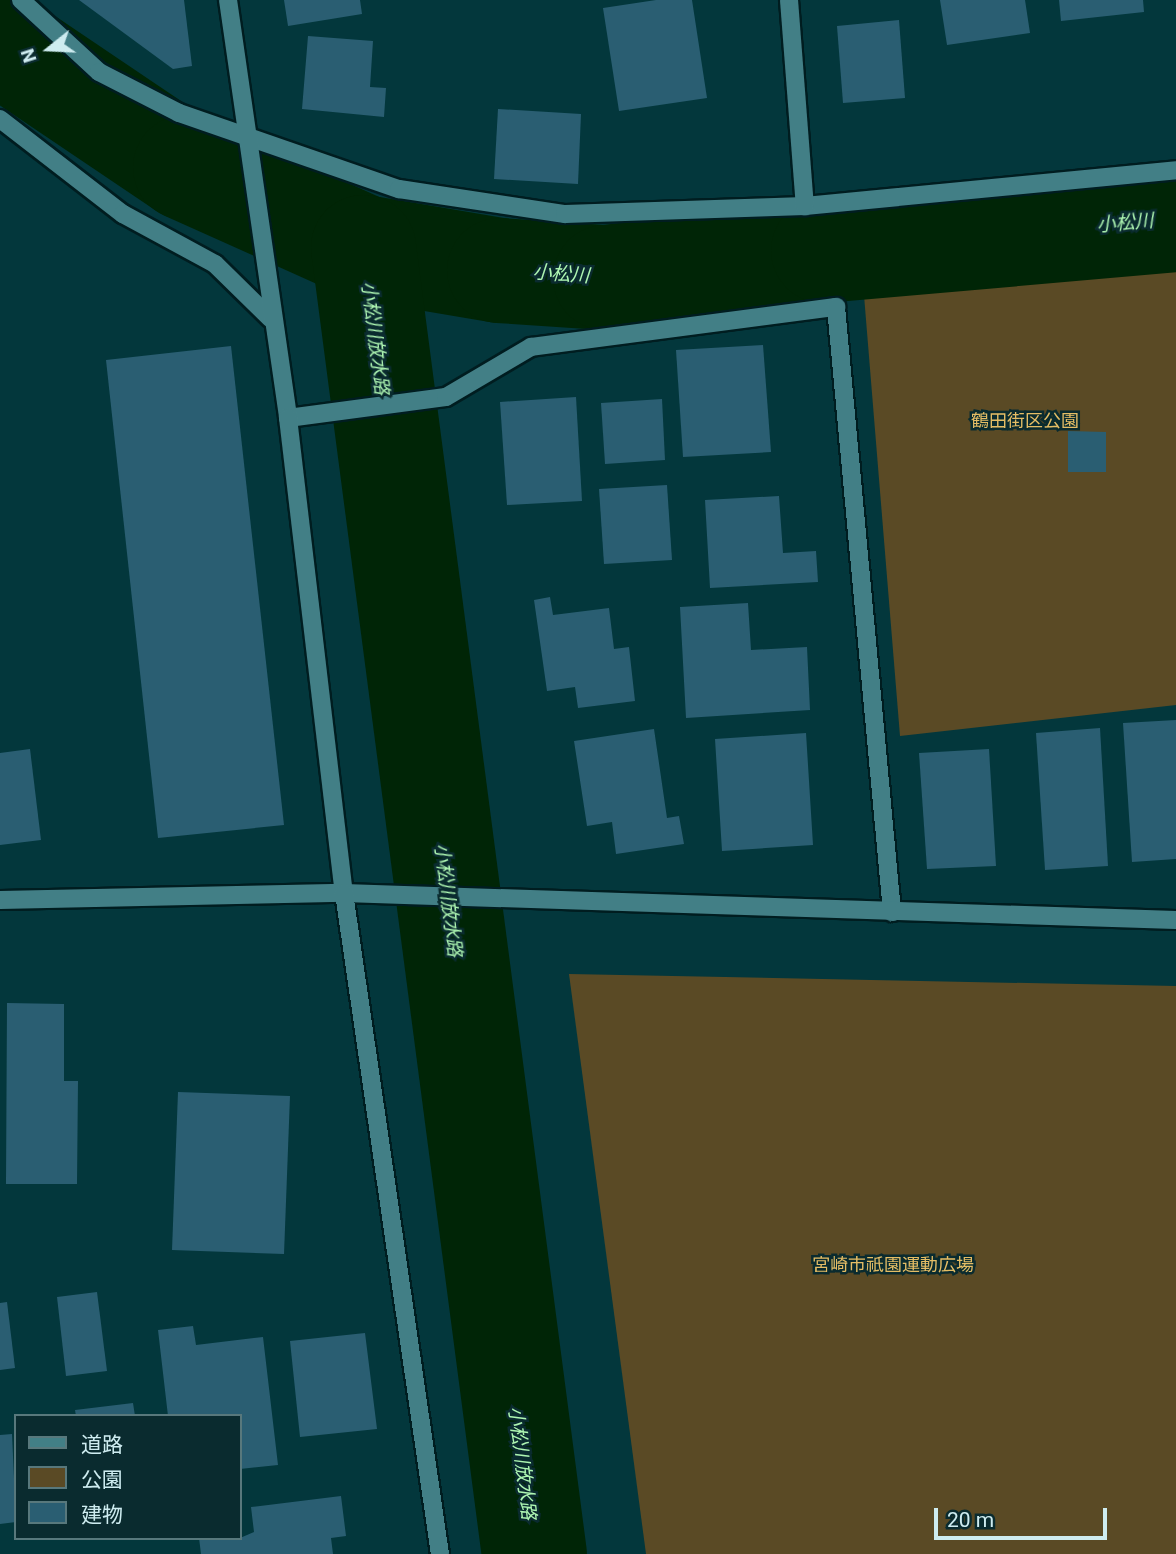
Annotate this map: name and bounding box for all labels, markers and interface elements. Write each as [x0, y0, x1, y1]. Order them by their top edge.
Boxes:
north arrow [14, 14, 84, 84]
text: N [16, 46, 42, 66]
water label: 小松川 [1096, 209, 1154, 237]
water label: 小松川 [532, 261, 590, 287]
water label: 小松川放水路 [357, 280, 393, 396]
park label: 鶴田街区公園 [971, 410, 1079, 432]
water label: 小松川放水路 [430, 842, 466, 958]
park label: 宮崎市祇園運動広場 [812, 1254, 974, 1276]
water label: 小松川放水路 [504, 1405, 540, 1521]
legend [14, 1414, 242, 1540]
text: 道路 [81, 1433, 123, 1457]
text: 公園 [81, 1468, 123, 1492]
scale bar [938, 1494, 1111, 1538]
text: 建物 [81, 1503, 123, 1527]
text: 20 m [947, 1508, 994, 1532]

